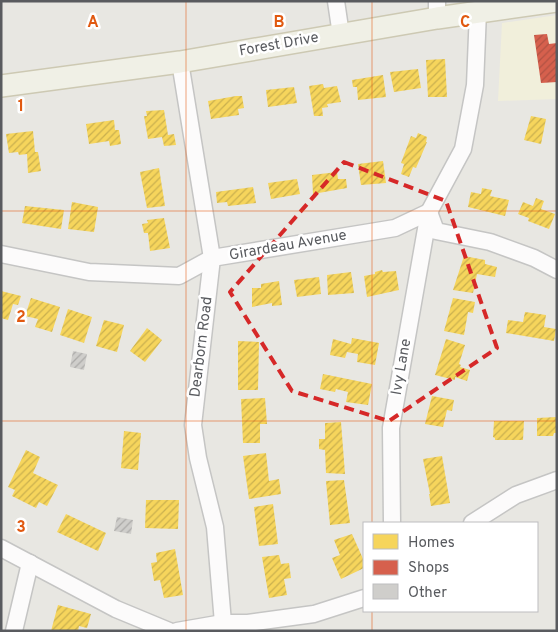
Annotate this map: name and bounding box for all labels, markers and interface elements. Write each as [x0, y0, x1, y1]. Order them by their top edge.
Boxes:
text: A [87, 13, 99, 33]
text: B [273, 13, 285, 33]
text: C [460, 13, 470, 33]
street label: Forest Drive [238, 29, 320, 61]
text: 1 [18, 97, 24, 117]
street label: Girardeau Avenue [228, 226, 348, 266]
street label: Dearborn Road [186, 296, 218, 398]
text: 2 [16, 308, 26, 328]
street label: Ivy Lane [388, 337, 416, 397]
text: 3 [16, 518, 26, 538]
legend [363, 522, 538, 612]
text: Homes [408, 534, 455, 553]
text: Shops [408, 559, 449, 578]
text: Other [408, 584, 447, 603]

